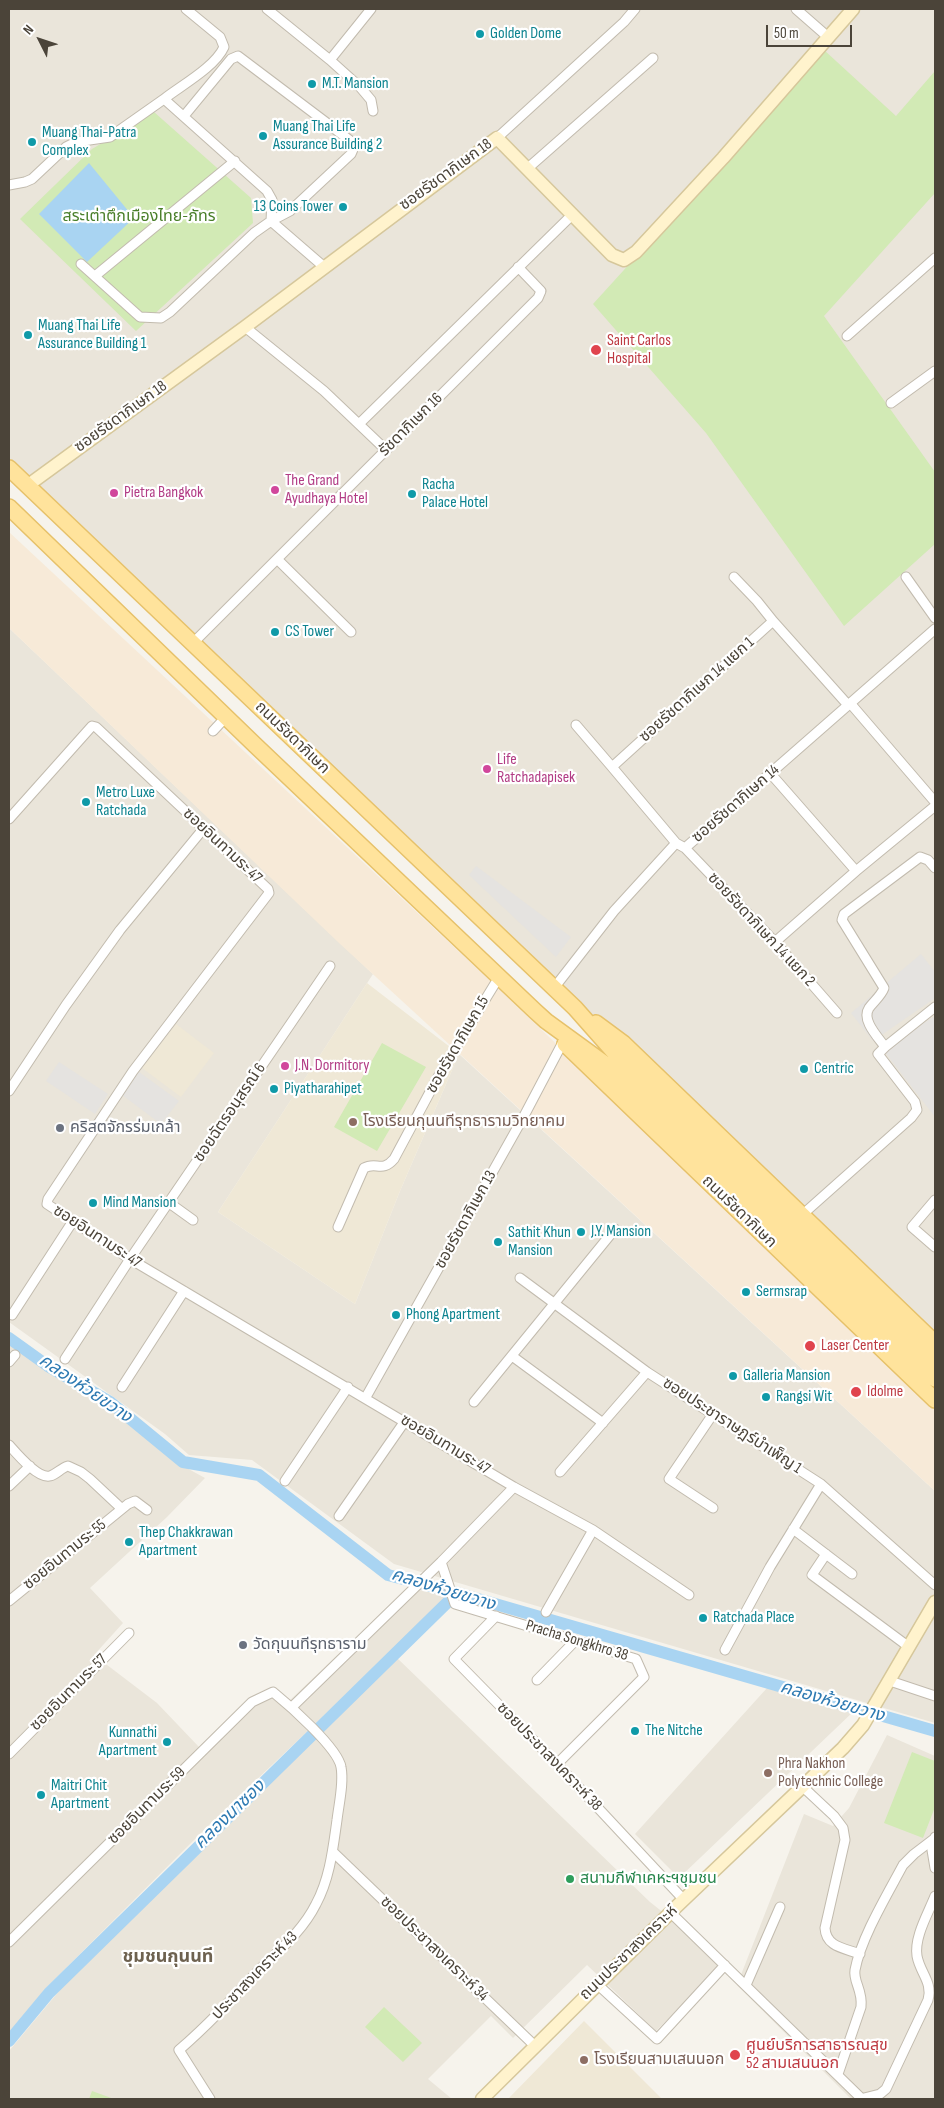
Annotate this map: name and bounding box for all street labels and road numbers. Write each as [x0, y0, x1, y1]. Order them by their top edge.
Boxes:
street label: ซอยรัชดาภิเษก 18 [396, 135, 496, 215]
street label: ซอยรัชดาภิเษก 18 [71, 377, 171, 457]
street label: รัชดาภิเษก 16 [375, 389, 447, 461]
street label: ซอยรัชดาภิเษก 14 แยก 1 [636, 633, 758, 747]
street label: ถนนรัชดาภิเษก [251, 698, 333, 778]
street label: ซอยรัชดาภิเษก 14 [688, 761, 784, 847]
street label: ซอยอินทามระ 47 [178, 804, 266, 888]
street label: ซอยรัชดาภิเษก 14 แยก 2 [703, 869, 819, 991]
street label: ซอยรัชดาภิเษก 15 [422, 993, 494, 1097]
street label: ซอยฉัตรอนุสรณ์ 6 [190, 1060, 270, 1166]
street label: ซอยรัชดาภิเษก 13 [431, 1167, 501, 1273]
street label: ถนนรัชดาภิเษก [698, 1172, 780, 1252]
street label: ซอยอินทามระ 47 [49, 1201, 145, 1273]
street label: ซอยประชาราษฎร์บำเพ็ญ 1 [659, 1374, 805, 1478]
street label: ซอยอินทามระ 47 [397, 1411, 493, 1479]
street label: ซอยอินทามระ 55 [20, 1516, 110, 1594]
street label: Pracha Songkhro 38 [523, 1616, 631, 1666]
street label: ซอยอินทามระ 57 [26, 1650, 112, 1736]
street label: ซอยประชาสงเคราะห์ 38 [492, 1699, 606, 1815]
street label: ซอยอินทามระ 59 [104, 1763, 190, 1849]
street label: ซอยประชาสงเคราะห์ 34 [376, 1892, 492, 2006]
street label: ถนนประชาสงเคราะห์ [576, 1901, 682, 2005]
street label: ประชาสงเคราะห์ 43 [208, 1928, 302, 2024]

